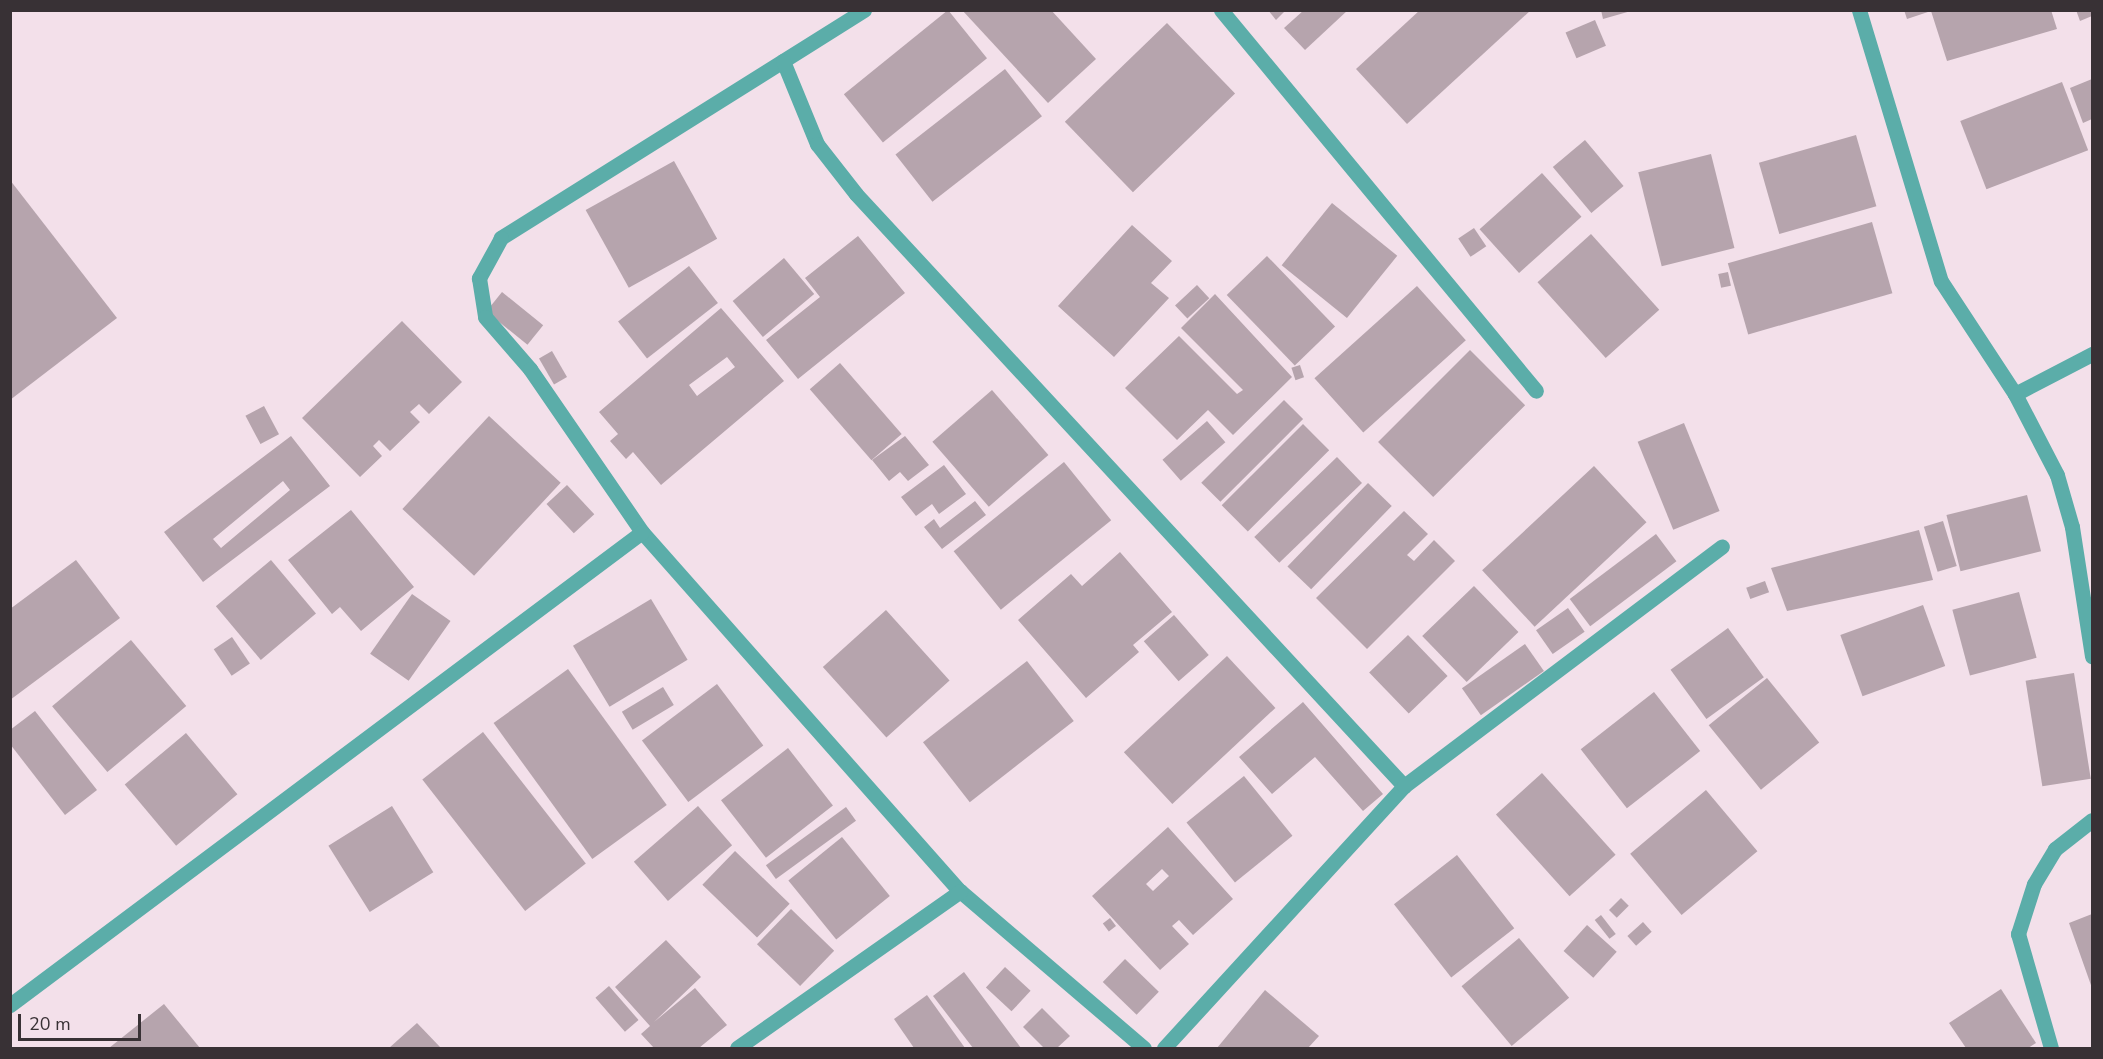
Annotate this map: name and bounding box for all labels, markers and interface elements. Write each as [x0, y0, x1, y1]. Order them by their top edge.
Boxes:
scale bar [21, 1002, 144, 1040]
text: 20 m [29, 1012, 71, 1036]

